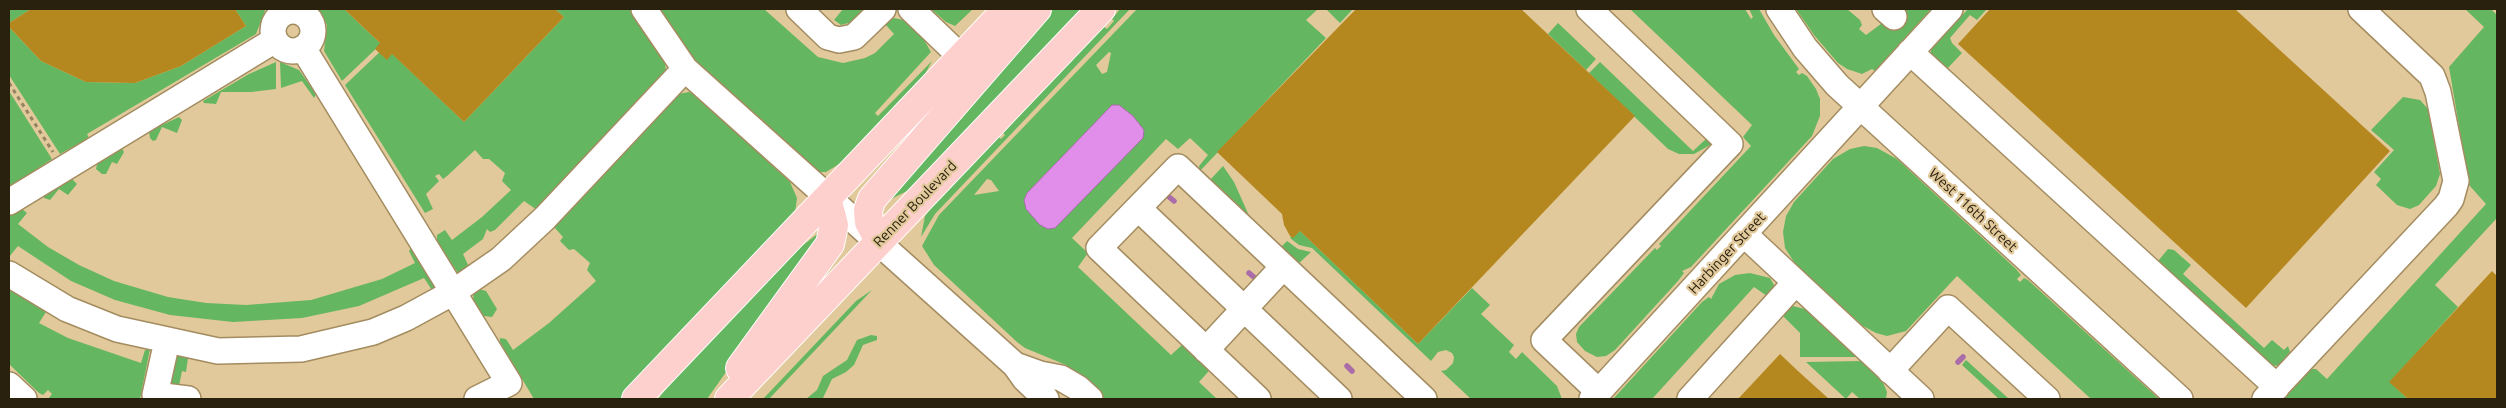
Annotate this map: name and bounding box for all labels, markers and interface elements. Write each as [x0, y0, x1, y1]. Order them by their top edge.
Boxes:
street label: Renner Boulevard [870, 158, 960, 250]
street label: West 116th Street [1925, 165, 2021, 255]
street label: Harbinger Street [1685, 209, 1769, 297]

